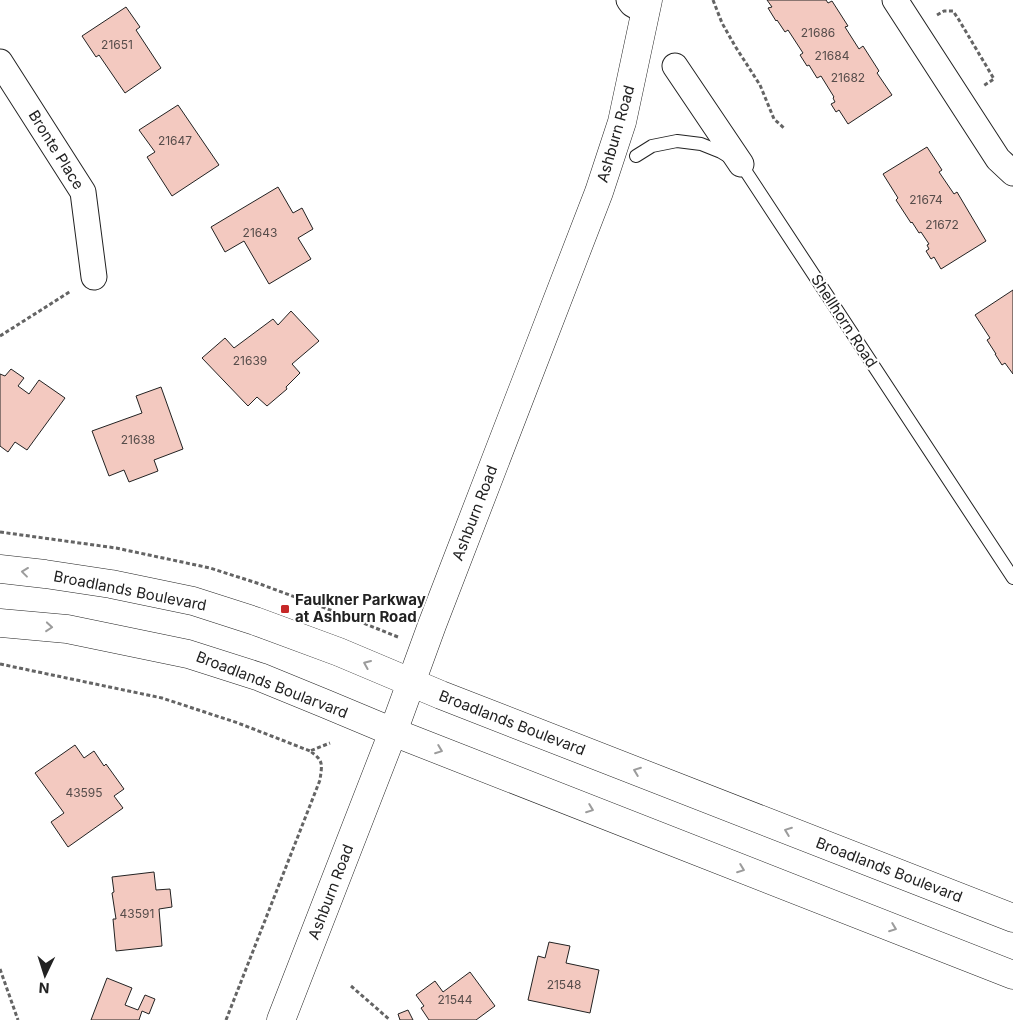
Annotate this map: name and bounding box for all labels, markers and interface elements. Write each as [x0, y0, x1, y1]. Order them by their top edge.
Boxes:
house number: 21686 [801, 25, 835, 40]
house number: 21651 [101, 37, 133, 52]
house number: 21684 [815, 48, 850, 63]
house number: 21682 [831, 70, 865, 85]
street label: Ashburn Road [593, 83, 638, 185]
street label: Bronte Place [25, 107, 88, 193]
house number: 21647 [158, 133, 192, 148]
house number: 21674 [909, 192, 943, 207]
house number: 21672 [925, 217, 959, 232]
house number: 21643 [243, 225, 277, 240]
street label: Shellhorn Road [807, 270, 882, 371]
house number: 21639 [233, 353, 267, 368]
house number: 21638 [121, 432, 155, 447]
street label: Ashburn Road [448, 463, 501, 563]
street label: Broadlands Boulevard [52, 566, 208, 615]
one-way arrow [21, 567, 29, 578]
place label: Faulkner Parkway at Ashburn Road [295, 590, 426, 626]
marker: Faulkner Parkway at Ashburn Road [279, 603, 291, 615]
one-way arrow [45, 621, 53, 632]
street label: Broadlands Boularvard [194, 647, 351, 722]
one-way arrow [363, 660, 372, 671]
street label: Broadlands Boulevard [436, 686, 588, 759]
one-way arrow [434, 744, 442, 754]
one-way arrow [633, 767, 642, 778]
house number: 43595 [65, 785, 103, 800]
one-way arrow [585, 803, 594, 814]
one-way arrow [784, 826, 793, 837]
street label: Broadlands Boulevard [813, 833, 965, 906]
street label: Ashburn Road [304, 842, 357, 942]
one-way arrow [736, 862, 745, 873]
house number: 43591 [120, 906, 154, 921]
one-way arrow [888, 922, 896, 932]
north arrow [20, 950, 70, 1000]
house number: 21548 [547, 977, 581, 992]
text: N [38, 980, 50, 997]
house number: 21544 [438, 992, 473, 1007]

